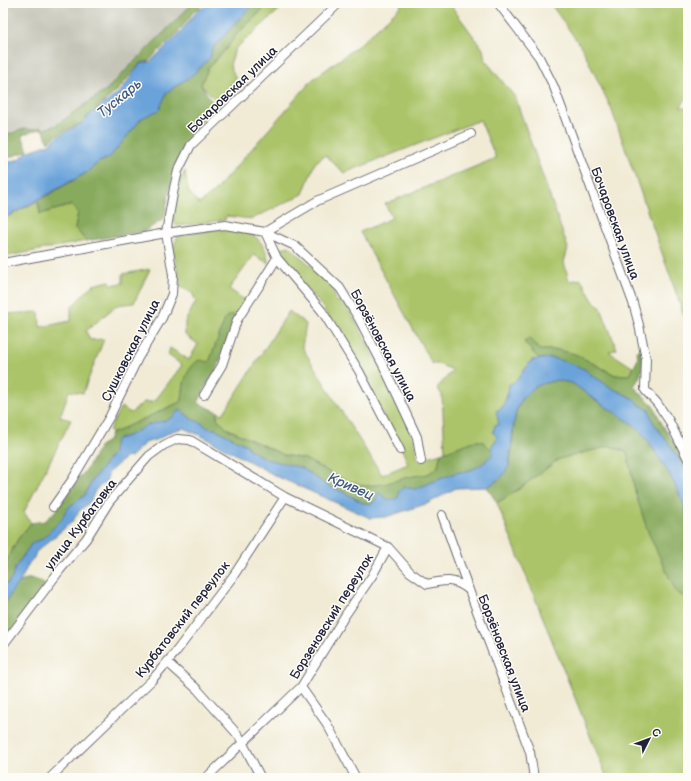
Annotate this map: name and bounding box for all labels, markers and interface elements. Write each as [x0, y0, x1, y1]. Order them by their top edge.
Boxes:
street label: Бочаровская улица [184, 43, 281, 137]
water label: Тускарь [94, 75, 145, 121]
street label: Бочаровская улица [587, 165, 643, 282]
street label: Борзёновская улица [347, 287, 420, 405]
street label: Сушковская улица [98, 296, 164, 404]
water label: Кривец [325, 469, 376, 504]
street label: улица Курбатовка [41, 476, 120, 573]
street label: Борзеновский переулок [287, 551, 377, 682]
street label: Курбатовский переулок [132, 558, 233, 681]
street label: Борзёновская улица [474, 592, 534, 715]
north arrow [629, 719, 669, 759]
text: С [649, 725, 664, 740]

